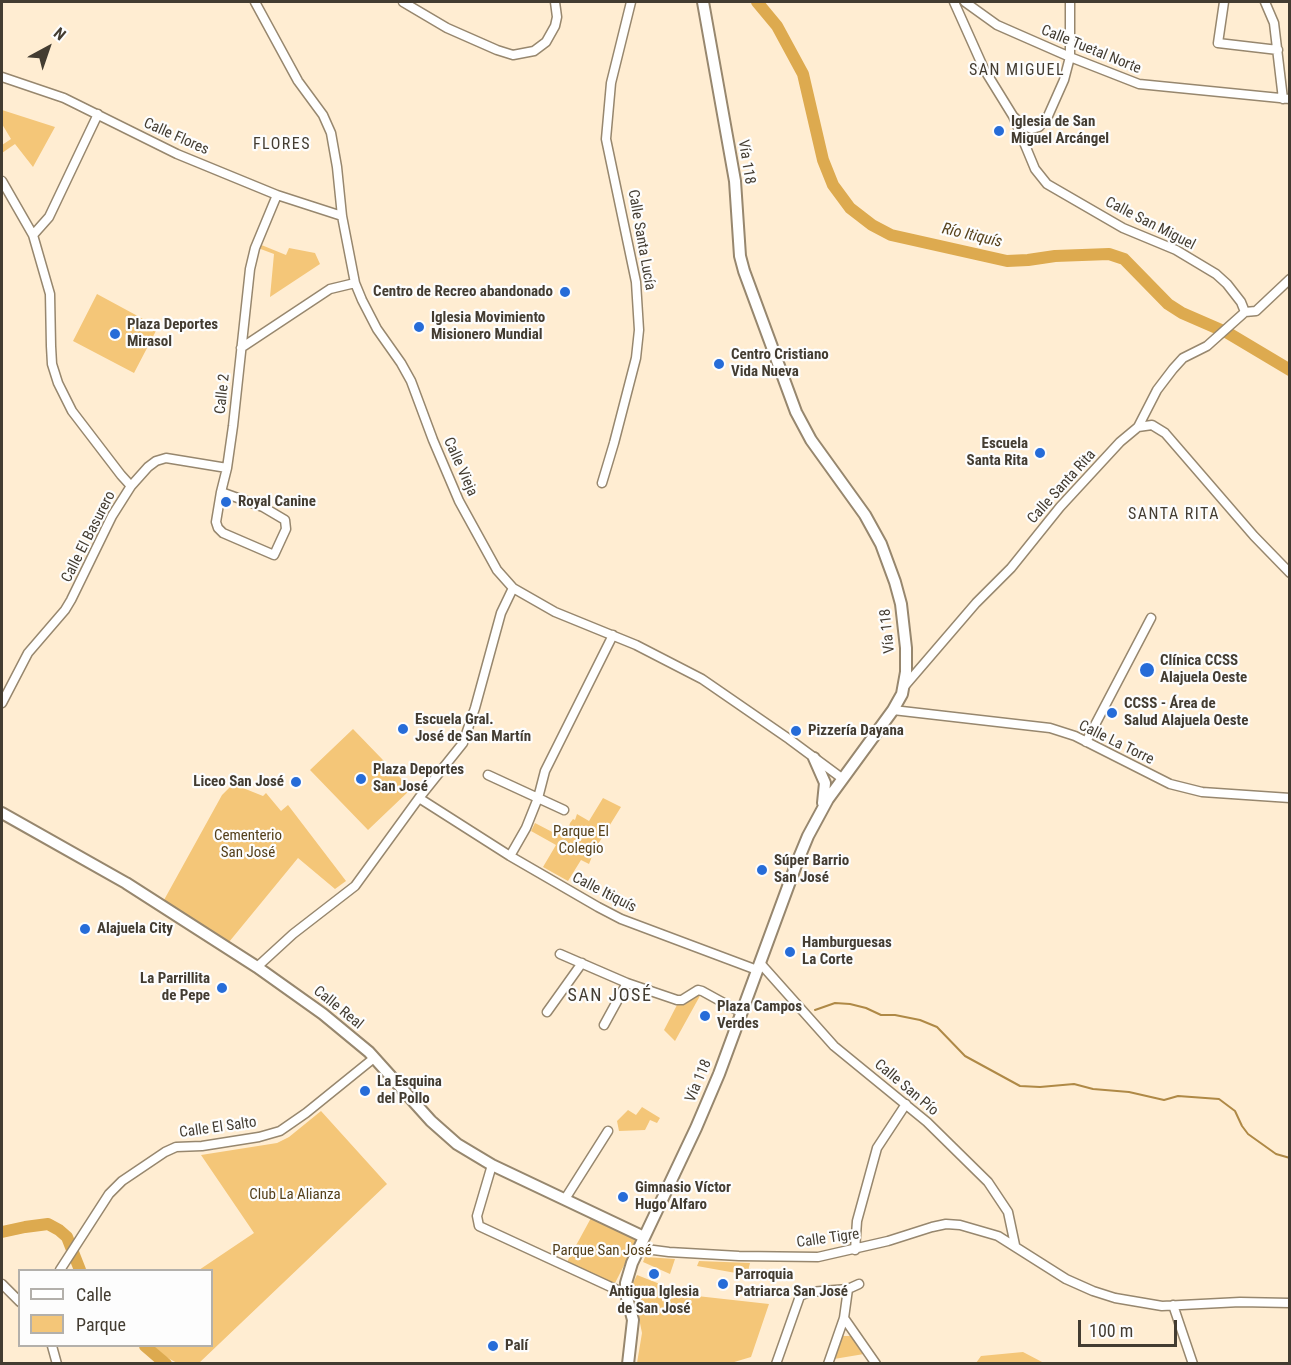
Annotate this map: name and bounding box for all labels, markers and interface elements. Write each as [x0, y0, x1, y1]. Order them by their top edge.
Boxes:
north arrow [18, 18, 78, 78]
street label: Calle Tuetal Norte [1038, 22, 1144, 78]
text: N [50, 23, 70, 44]
district label: SAN MIGUEL [969, 61, 1065, 81]
place label: Iglesia de San Miguel Arcángel [1011, 113, 1109, 148]
street label: Calle Flores [141, 115, 211, 159]
marker: Iglesia de San Miguel Arcángel [992, 124, 1006, 138]
district label: FLORES [253, 135, 311, 155]
street label: Vía 118 [734, 138, 758, 186]
street label: Calle Santa Lucía [623, 188, 659, 292]
street label: Calle San Miguel [1102, 194, 1198, 254]
water label: Río Itiquís [940, 220, 1004, 252]
place label: Centro de Recreo abandonado [373, 283, 553, 301]
marker: Centro de Recreo abandonado [558, 285, 572, 299]
place label: Iglesia Movimiento Misionero Mundial [431, 309, 545, 344]
place label: Plaza Deportes Mirasol [127, 316, 218, 351]
marker: Iglesia Movimiento Misionero Mundial [412, 320, 426, 334]
marker: Plaza Deportes Mirasol [108, 327, 122, 341]
place label: Centro Cristiano Vida Nueva [731, 346, 829, 381]
marker: Centro Cristiano Vida Nueva [712, 357, 726, 371]
street label: Calle 2 [212, 373, 234, 415]
street label: Calle Vieja [439, 435, 481, 499]
place label: Escuela Santa Rita [967, 435, 1028, 470]
street label: Calle Santa Rita [1024, 446, 1100, 528]
marker: Escuela Santa Rita [1033, 446, 1047, 460]
street label: Calle El Basurero [58, 488, 120, 586]
place label: Royal Canine [238, 493, 316, 511]
marker: Royal Canine [219, 495, 233, 509]
district label: SANTA RITA [1128, 505, 1220, 525]
street label: Vía 118 [877, 608, 899, 654]
place label: Clínica CCSS Alajuela Oeste [1160, 652, 1247, 687]
marker: Clínica CCSS Alajuela Oeste [1138, 661, 1156, 679]
place label: CCSS - Área de Salud Alajuela Oeste [1124, 695, 1248, 730]
marker: CCSS - Área de Salud Alajuela Oeste [1105, 706, 1119, 720]
place label: Escuela Gral. José de San Martín [415, 711, 531, 746]
street label: Calle La Torre [1075, 717, 1157, 769]
marker: Escuela Gral. José de San Martín [396, 722, 410, 736]
place label: Pizzería Dayana [808, 722, 904, 740]
marker: Pizzería Dayana [789, 724, 803, 738]
place label: Plaza Deportes San José [373, 761, 464, 796]
marker: Plaza Deportes San José [354, 772, 368, 786]
place label: Liceo San José [193, 773, 284, 791]
marker: Liceo San José [289, 775, 303, 789]
park label: Parque El Colegio [553, 823, 609, 858]
park label: Cementerio San José [214, 827, 282, 862]
place label: Súper Barrio San José [774, 852, 849, 887]
marker: Súper Barrio San José [755, 863, 769, 877]
street label: Calle Itiquís [569, 869, 639, 917]
place label: Alajuela City [97, 920, 173, 938]
marker: Alajuela City [78, 922, 92, 936]
place label: Hamburguesas La Corte [802, 934, 892, 969]
marker: Hamburguesas La Corte [783, 945, 797, 959]
place label: La Parrillita de Pepe [140, 970, 210, 1005]
marker: La Parrillita de Pepe [215, 981, 229, 995]
street label: Calle Real [310, 983, 366, 1033]
district label: SAN JOSÉ [568, 985, 652, 1007]
place label: Plaza Campos Verdes [717, 998, 802, 1033]
marker: Plaza Campos Verdes [698, 1009, 712, 1023]
street label: Calle San Pío [870, 1056, 942, 1120]
street label: Vía 118 [682, 1057, 716, 1105]
place label: La Esquina del Pollo [377, 1073, 442, 1108]
marker: La Esquina del Pollo [358, 1084, 372, 1098]
street label: Calle El Salto [178, 1114, 258, 1142]
place label: Gimnasio Víctor Hugo Alfaro [635, 1179, 731, 1214]
park label: Club La Alianza [249, 1186, 341, 1204]
marker: Gimnasio Víctor Hugo Alfaro [616, 1190, 630, 1204]
street label: Calle Tigre [795, 1226, 861, 1252]
park label: Parque San José [552, 1242, 652, 1260]
place label: Parroquia Patriarca San José [735, 1266, 848, 1301]
marker: Antigua Iglesia de San José [647, 1267, 661, 1281]
legend [18, 1269, 213, 1347]
marker: Parroquia Patriarca San José [716, 1277, 730, 1291]
place label: Antigua Iglesia de San José [609, 1283, 699, 1318]
text: Calle [76, 1284, 112, 1305]
scale bar [1081, 1308, 1180, 1346]
text: Parque [76, 1314, 126, 1335]
text: 100 m [1089, 1320, 1133, 1341]
place label: Palí [505, 1337, 528, 1355]
marker: Palí [486, 1339, 500, 1353]

